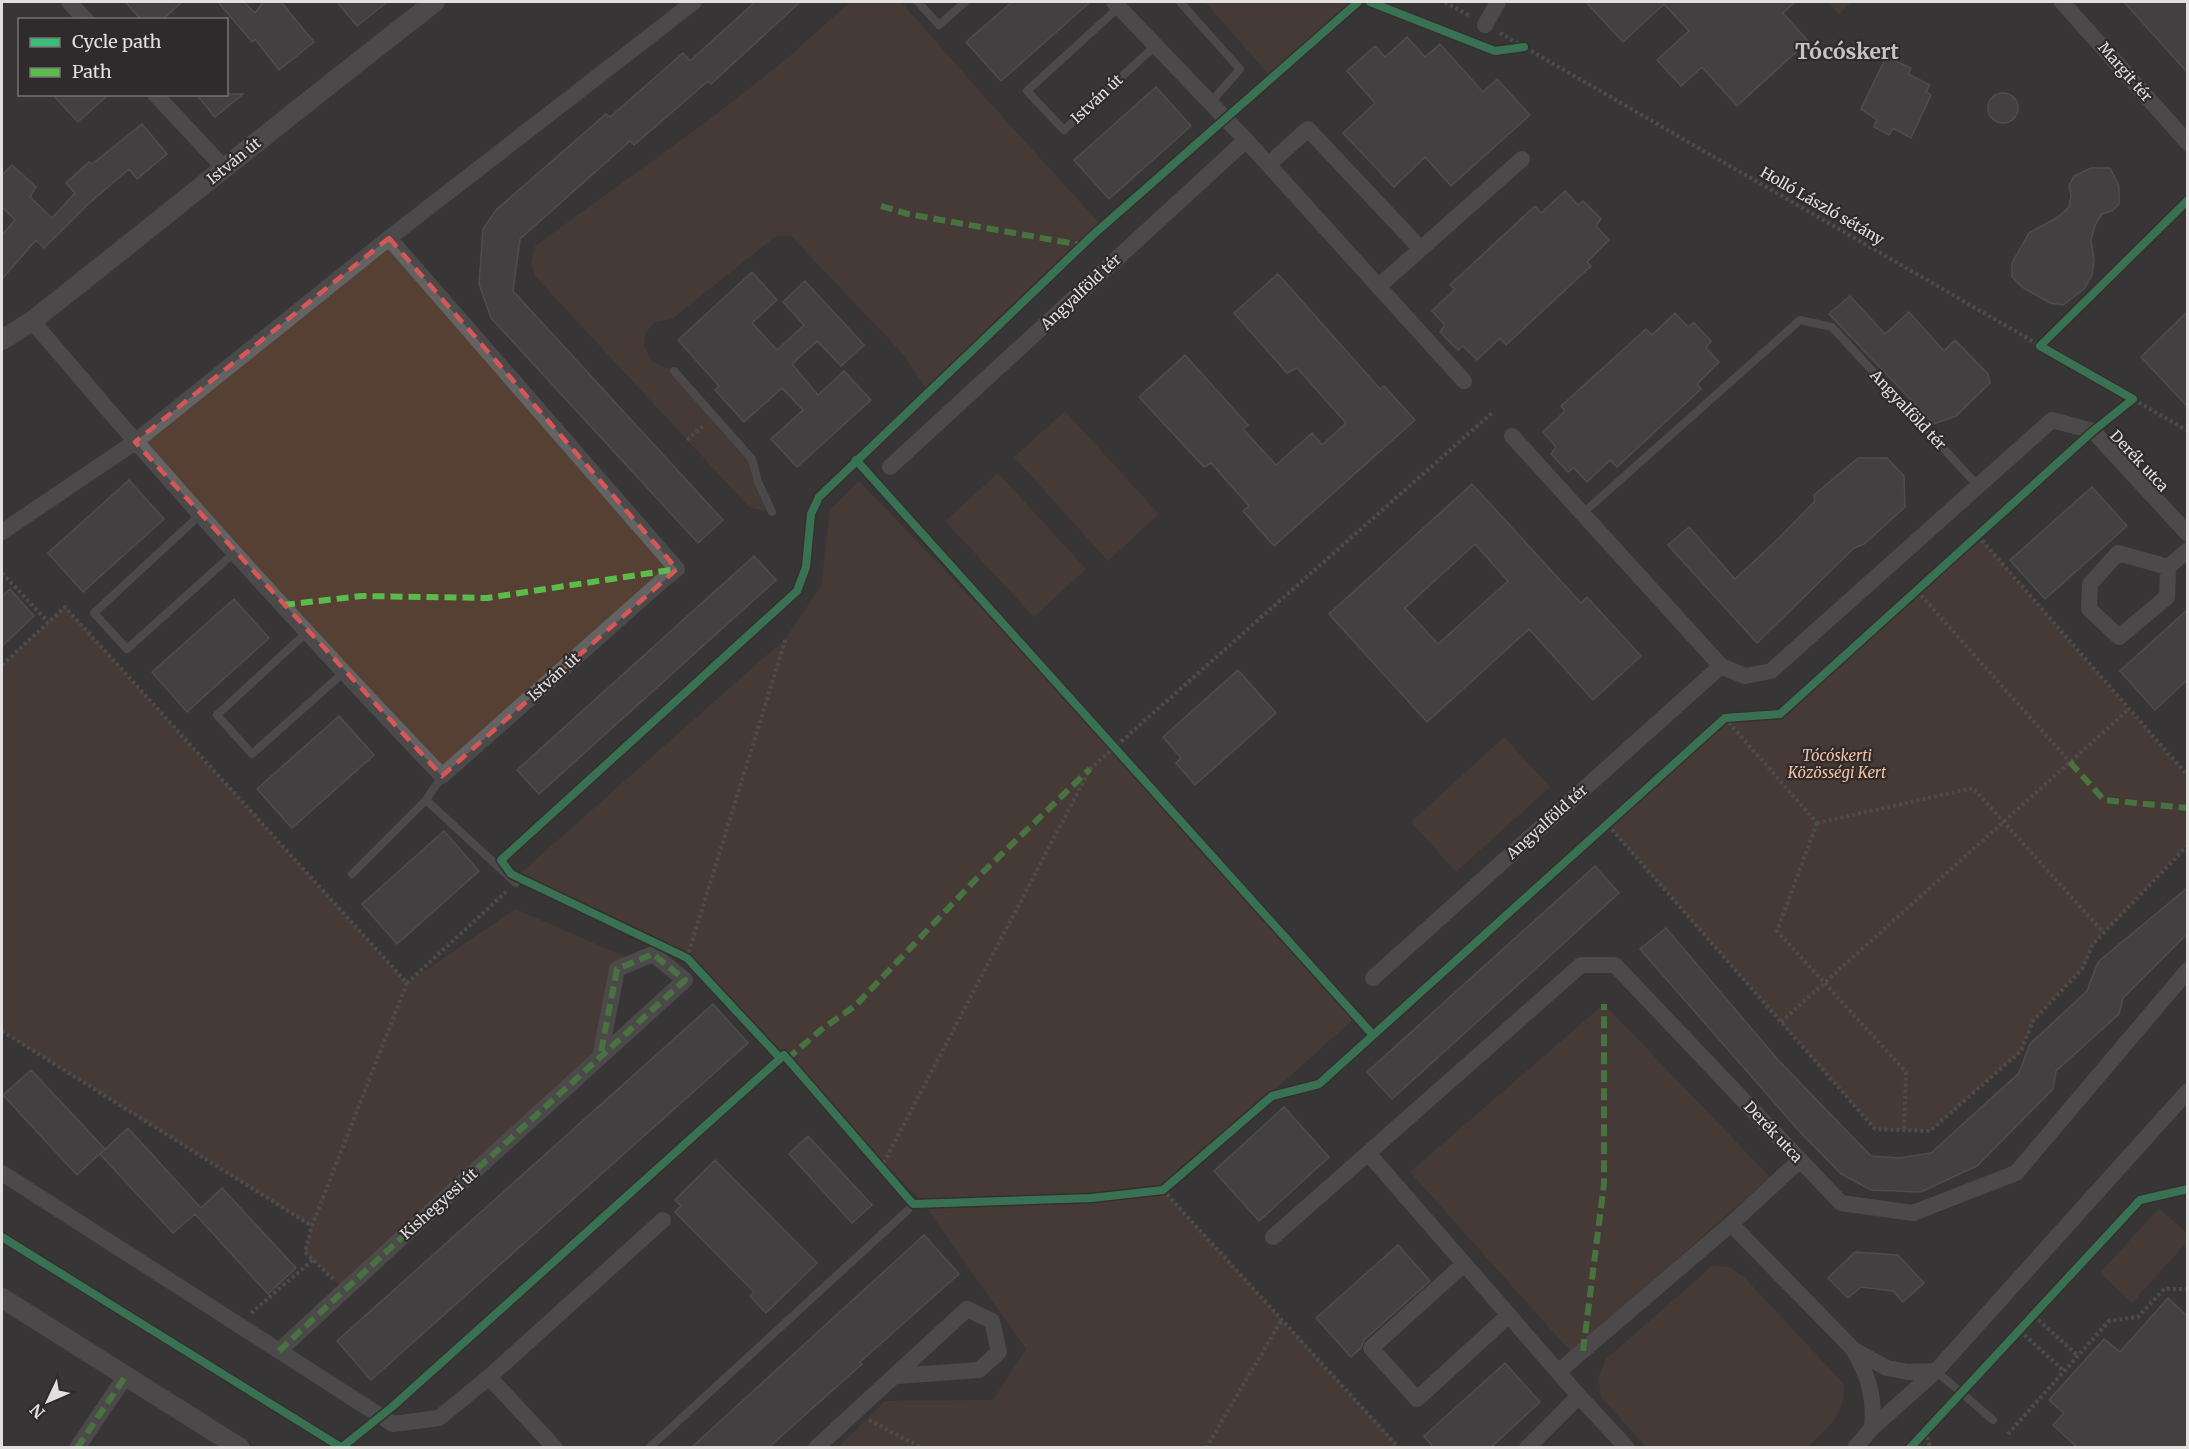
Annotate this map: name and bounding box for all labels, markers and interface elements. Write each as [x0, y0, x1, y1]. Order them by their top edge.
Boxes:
legend [18, 18, 228, 96]
text: Cycle path [72, 30, 162, 53]
district label: Tócóskert [1795, 38, 1900, 65]
street label: Margit tér [2094, 38, 2157, 106]
text: Path [72, 60, 112, 83]
street label: István út [1067, 70, 1127, 127]
street label: István út [203, 133, 265, 188]
street label: Holló László sétány [1757, 162, 1888, 249]
street label: Angyalföld tér [1036, 250, 1125, 334]
street label: Angyalföld tér [1866, 365, 1950, 454]
street label: Derék utca [2106, 426, 2173, 495]
street label: István út [524, 648, 584, 705]
park label: Tócóskerti Közösségi Kert [1787, 746, 1887, 782]
street label: Angyalföld tér [1501, 780, 1591, 864]
street label: Derék utca [1740, 1097, 1807, 1166]
street label: Kishegyesi út [396, 1164, 481, 1243]
north arrow [18, 1371, 78, 1431]
text: N [25, 1400, 49, 1423]

